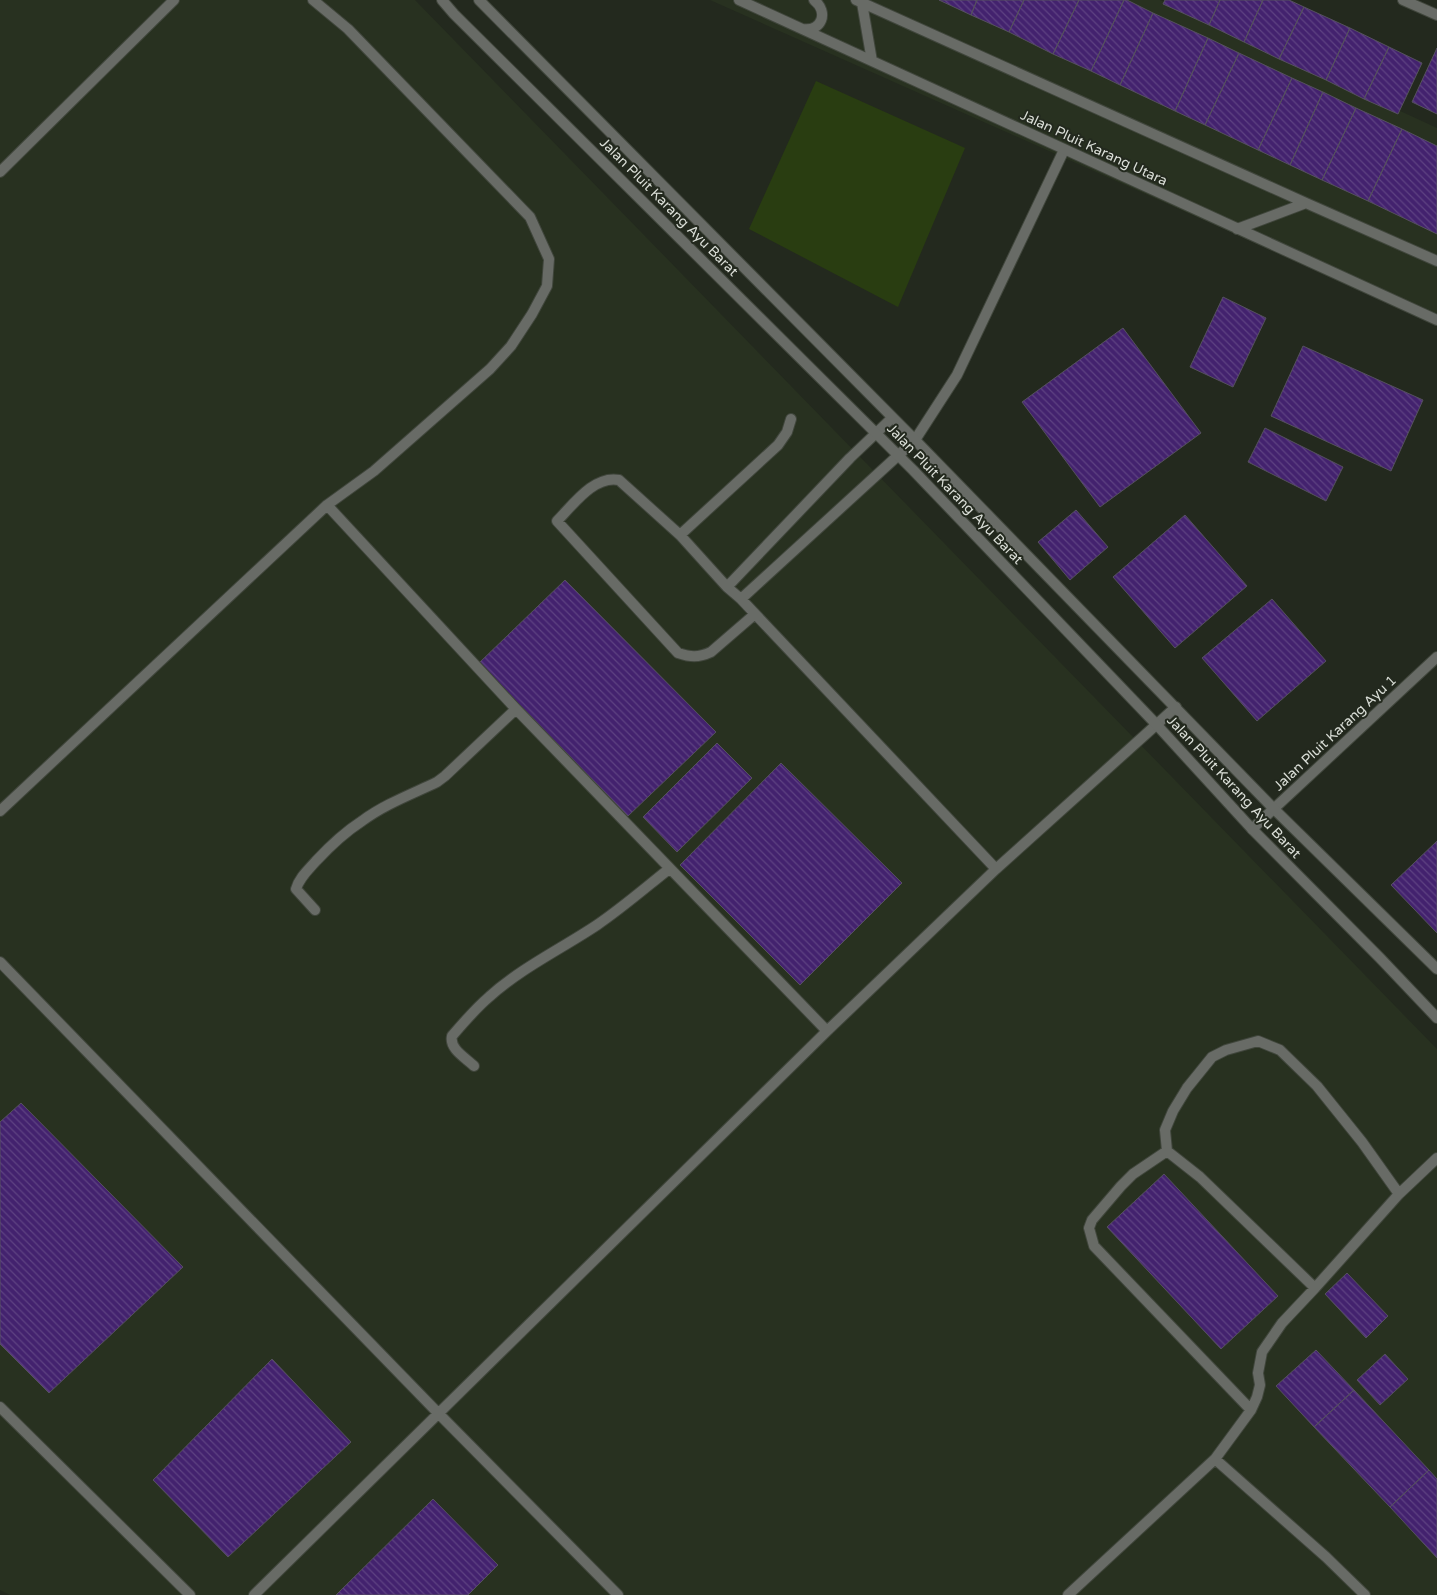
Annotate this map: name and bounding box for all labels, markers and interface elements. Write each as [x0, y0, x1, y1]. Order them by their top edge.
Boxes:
street label: Jalan Pluit Karang Utara [1018, 106, 1170, 190]
street label: Jalan Pluit Karang Ayu Barat [596, 134, 742, 280]
street label: Jalan Pluit Karang Ayu Barat [883, 420, 1027, 568]
street label: Jalan Pluit Karang Ayu 1 [1270, 672, 1400, 794]
street label: Jalan Pluit Karang Ayu Barat [1163, 712, 1305, 862]

